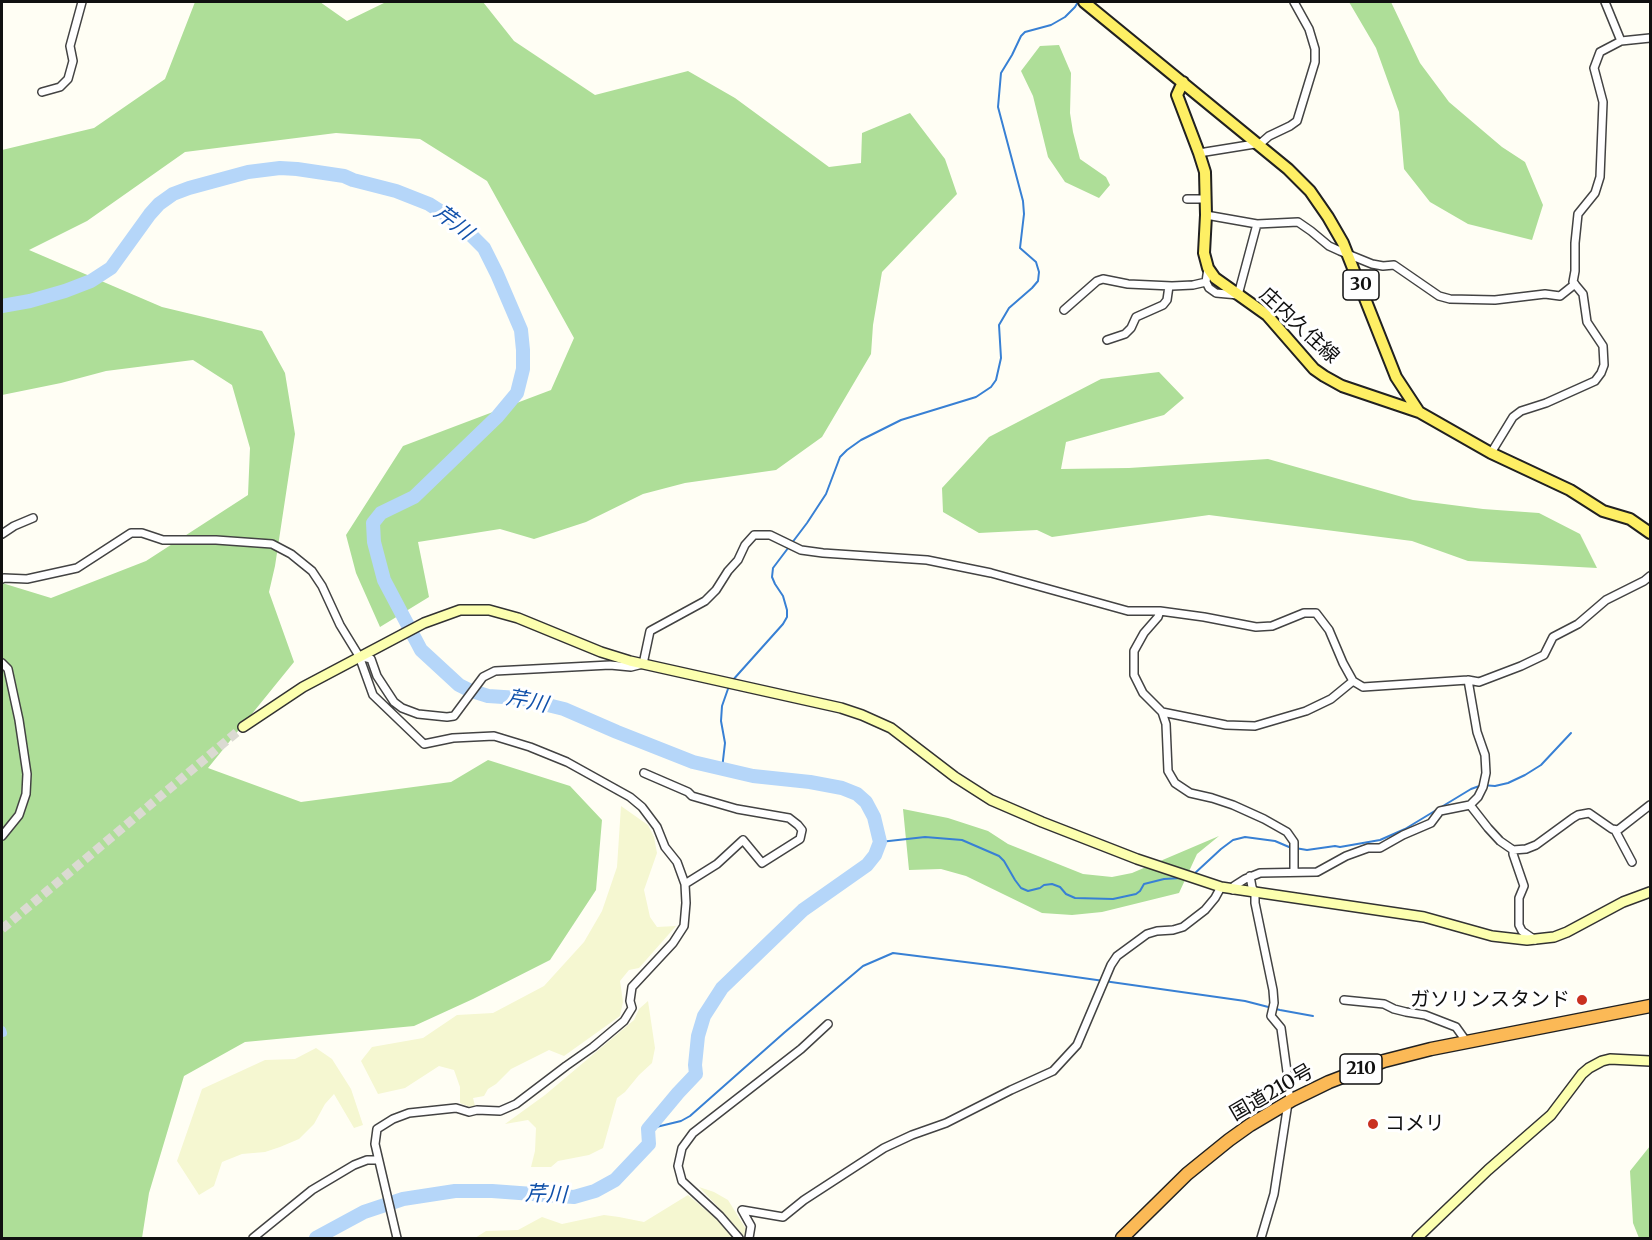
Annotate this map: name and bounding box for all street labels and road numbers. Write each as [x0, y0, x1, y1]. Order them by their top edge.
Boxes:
road number: 30 [1343, 270, 1379, 300]
street label: 庄内久住線 [1254, 283, 1344, 369]
road number: 210 [1340, 1054, 1382, 1084]
street label: 国道210号 [1226, 1060, 1318, 1126]

